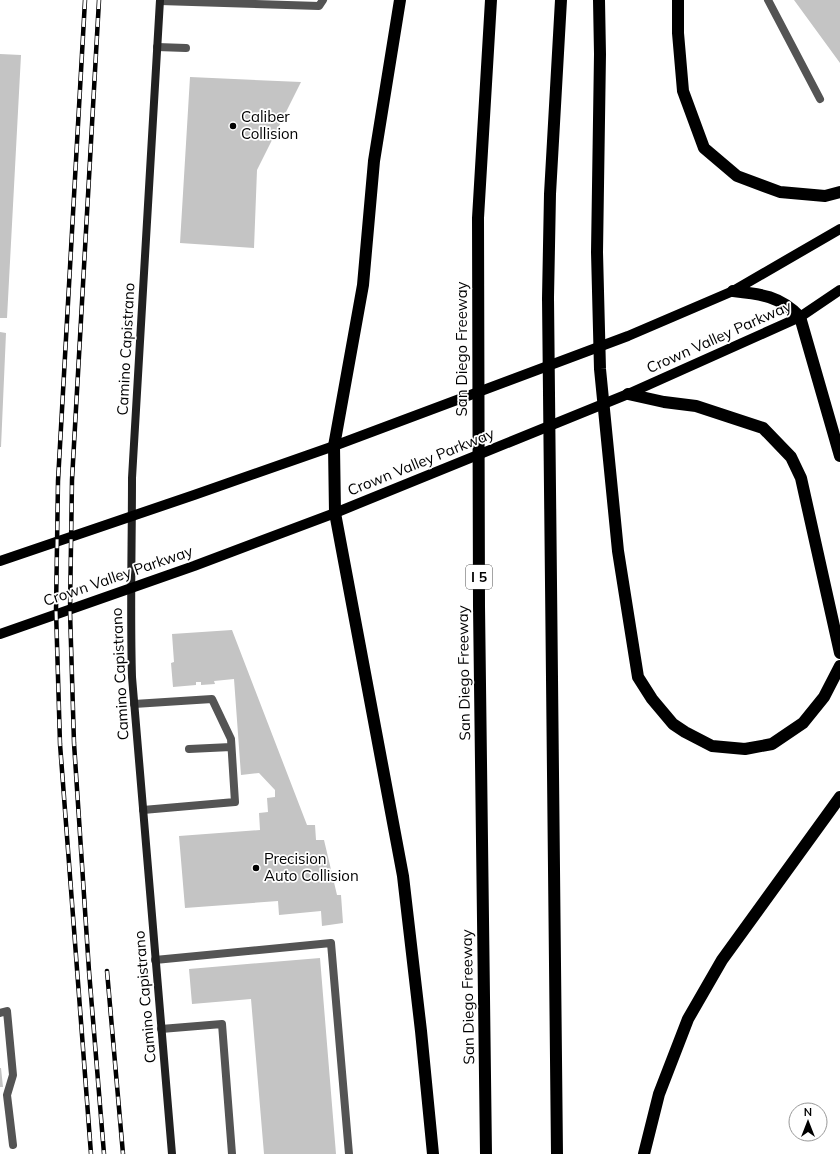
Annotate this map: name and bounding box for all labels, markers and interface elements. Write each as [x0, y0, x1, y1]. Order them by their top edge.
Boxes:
place label: Caliber Collision [241, 107, 298, 143]
marker: Caliber Collision [228, 121, 238, 131]
street label: San Diego Freeway [452, 281, 471, 417]
street label: Camino Capistrano [113, 282, 138, 416]
street label: Crown Valley Parkway [643, 296, 794, 377]
street label: Crown Valley Parkway [345, 423, 497, 500]
street label: Crown Valley Parkway [41, 541, 195, 610]
road number: I 5 [466, 565, 492, 589]
street label: San Diego Freeway [453, 605, 474, 741]
street label: Camino Capistrano [107, 607, 132, 741]
place label: Precision Auto Collision [264, 849, 359, 885]
marker: Precision Auto Collision [251, 863, 261, 873]
street label: San Diego Freeway [457, 929, 478, 1065]
street label: Camino Capistrano [129, 930, 160, 1064]
north arrow [788, 1102, 828, 1142]
text: N [804, 1105, 812, 1119]

